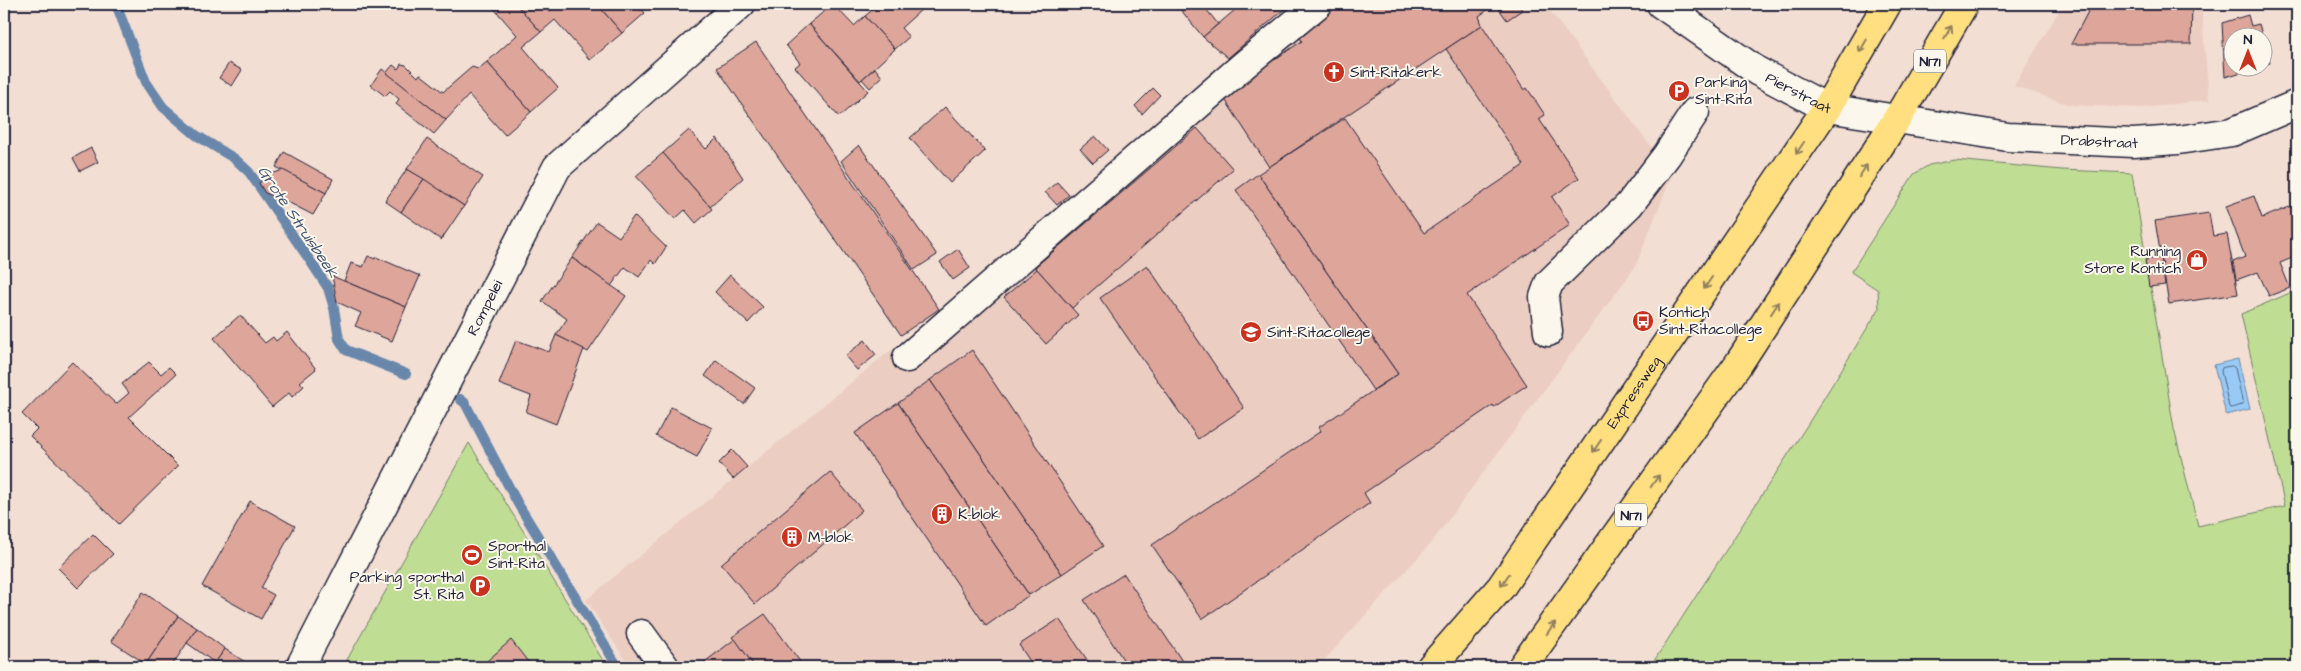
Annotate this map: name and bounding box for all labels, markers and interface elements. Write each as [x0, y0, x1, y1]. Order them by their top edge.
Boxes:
one-way arrow [1943, 25, 1953, 39]
north arrow [2224, 28, 2274, 78]
text: N [2244, 30, 2253, 50]
one-way arrow [1858, 39, 1868, 54]
road number: N171 [1914, 49, 1946, 72]
church icon: Sint-Ritakerk [1322, 60, 1346, 84]
place label: Sint-Ritakerk [1350, 62, 1442, 83]
street label: Pierstraat [1762, 67, 1832, 119]
place label: Parking Sint-Rita [1695, 72, 1752, 110]
parking icon: Parking Sint-Rita [1667, 79, 1691, 103]
street label: Drabstraat [2060, 130, 2139, 154]
one-way arrow [1795, 141, 1805, 155]
water label: Grote Struisbeek [253, 161, 344, 283]
one-way arrow [1858, 164, 1868, 178]
place label: Running Store Kontich [2084, 241, 2182, 279]
shop icon: Running Store Kontich [2185, 248, 2209, 272]
one-way arrow [1703, 275, 1713, 289]
street label: Rompelei [462, 276, 509, 339]
one-way arrow [1770, 301, 1780, 315]
place label: Kontich Sint-Ritacollege [1659, 302, 1762, 341]
bus stop icon: Kontich Sint-Ritacollege [1631, 309, 1655, 333]
school or university icon: Sint-Ritacollege [1239, 320, 1263, 344]
place label: Sint-Ritacollege [1267, 322, 1370, 344]
street label: Expressweg [1602, 352, 1667, 433]
one-way arrow [1592, 439, 1602, 453]
one-way arrow [1650, 474, 1660, 488]
building icon: K-blok [930, 502, 954, 526]
place label: K-blok [958, 504, 1000, 525]
road number: N171 [1615, 504, 1647, 526]
building icon: M-blok [780, 525, 804, 549]
place label: M-blok [808, 527, 854, 548]
place label: Sporthal Sint-Rita [488, 536, 546, 574]
sports icon: Sporthal Sint-Rita [460, 543, 484, 567]
place label: Parking sporthal St. Rita [350, 567, 464, 605]
one-way arrow [1500, 573, 1510, 587]
parking icon: Parking sporthal St. Rita [468, 574, 492, 598]
one-way arrow [1546, 621, 1556, 635]

